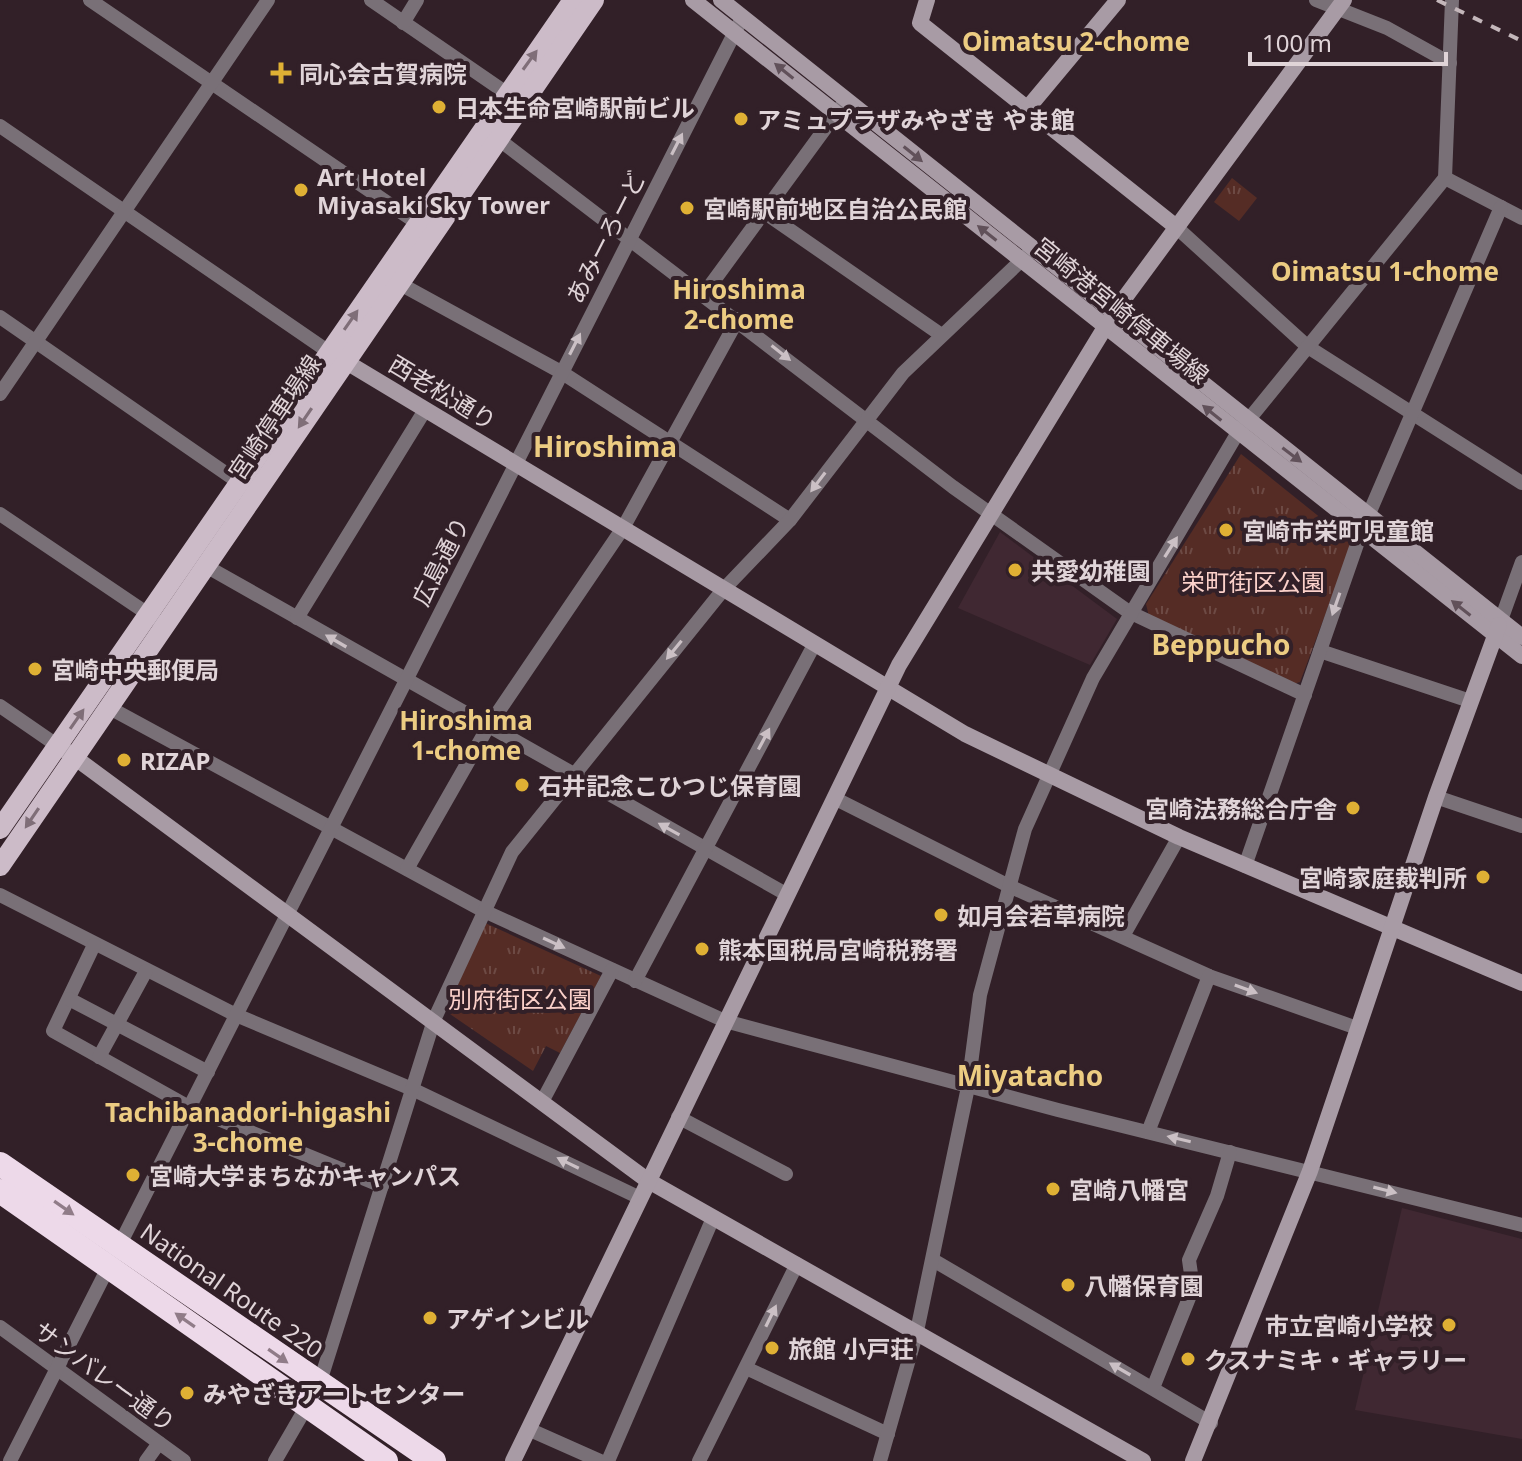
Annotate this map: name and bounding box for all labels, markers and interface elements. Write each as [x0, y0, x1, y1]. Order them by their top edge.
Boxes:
scale bar [1250, 16, 1446, 66]
district label: Oimatsu 2-chome [962, 23, 1190, 59]
text: 100 m [1262, 26, 1332, 59]
one-way arrow [522, 50, 538, 71]
place label: 同心会古賀病院 [299, 57, 467, 90]
marker: 同心会古賀病院 [270, 62, 292, 84]
one-way arrow [774, 63, 794, 80]
place label: 日本生命宮崎駅前ビル [455, 91, 695, 124]
marker: 日本生命宮崎駅前ビル [430, 98, 448, 116]
place label: アミュプラザみやざき やま館 [757, 103, 1075, 136]
marker: アミュプラザみやざき やま館 [732, 110, 750, 128]
one-way arrow [670, 132, 684, 155]
one-way arrow [903, 145, 923, 162]
place label: Art Hotel Miyasaki Sky Tower [317, 160, 550, 221]
street label: あみーろーど [558, 165, 652, 309]
marker: Art Hotel Miyasaki Sky Tower [292, 181, 310, 199]
place label: 宮崎駅前地区自治公民館 [703, 192, 967, 225]
marker: 宮崎駅前地区自治公民館 [678, 199, 696, 217]
one-way arrow [977, 225, 997, 242]
street label: 宮崎港宮崎停車場線 [1028, 229, 1216, 391]
district label: Oimatsu 1-chome [1271, 253, 1499, 289]
district label: Hiroshima 2-chome [672, 271, 806, 337]
one-way arrow [343, 310, 358, 331]
one-way arrow [569, 332, 582, 355]
one-way arrow [771, 344, 791, 361]
street label: 西老松通り [383, 347, 503, 437]
street label: 宮崎停車場線 [220, 348, 328, 486]
one-way arrow [1202, 406, 1222, 422]
one-way arrow [298, 407, 313, 428]
district label: Hiroshima [533, 427, 677, 465]
one-way arrow [1282, 446, 1302, 462]
one-way arrow [811, 471, 827, 492]
street label: 広島通り [404, 511, 476, 611]
place label: 宮崎市栄町児童館 [1242, 514, 1434, 547]
marker: 宮崎市栄町児童館 [1217, 521, 1235, 539]
one-way arrow [1164, 536, 1178, 558]
place label: 共愛幼稚園 [1031, 554, 1151, 587]
marker: 共愛幼稚園 [1006, 561, 1024, 579]
park label: 栄町街区公園 [1181, 565, 1325, 598]
one-way arrow [1330, 592, 1342, 616]
one-way arrow [1451, 600, 1471, 616]
district label: Beppucho [1151, 625, 1291, 663]
one-way arrow [325, 634, 347, 648]
one-way arrow [666, 640, 683, 660]
place label: 宮崎中央郵便局 [51, 653, 219, 686]
marker: 宮崎中央郵便局 [26, 660, 44, 678]
district label: Hiroshima 1-chome [399, 702, 533, 768]
one-way arrow [69, 709, 84, 730]
one-way arrow [756, 728, 770, 750]
place label: RIZAP [140, 744, 211, 777]
marker: RIZAP [115, 751, 133, 769]
place label: 石井記念こひつじ保育園 [538, 769, 802, 802]
marker: 石井記念こひつじ保育園 [513, 776, 531, 794]
place label: 宮崎法務総合庁舎 [1145, 792, 1337, 825]
marker: 宮崎法務総合庁舎 [1344, 799, 1362, 817]
one-way arrow [26, 807, 40, 829]
one-way arrow [658, 822, 680, 836]
place label: 宮崎家庭裁判所 [1299, 861, 1467, 894]
marker: 宮崎家庭裁判所 [1474, 868, 1492, 886]
place label: 如月会若草病院 [957, 899, 1125, 932]
marker: 如月会若草病院 [932, 906, 950, 924]
place label: 熊本国税局宮崎税務署 [718, 933, 958, 966]
one-way arrow [543, 937, 566, 950]
marker: 熊本国税局宮崎税務署 [693, 940, 711, 958]
park label: 別府街区公園 [448, 982, 592, 1015]
one-way arrow [1234, 983, 1258, 995]
district label: Miyatacho [957, 1056, 1103, 1094]
district label: Tachibanadori-higashi 3-chome [105, 1094, 391, 1160]
one-way arrow [1167, 1133, 1192, 1145]
one-way arrow [556, 1156, 580, 1170]
place label: 宮崎大学まちなかキャンパス [149, 1159, 461, 1192]
marker: 宮崎大学まちなかキャンパス [124, 1166, 142, 1184]
place label: 宮崎八幡宮 [1069, 1173, 1189, 1206]
marker: 宮崎八幡宮 [1044, 1180, 1062, 1198]
one-way arrow [1373, 1184, 1398, 1197]
one-way arrow [54, 1200, 75, 1215]
street label: National Route 220 [134, 1215, 330, 1365]
place label: 八幡保育園 [1084, 1269, 1204, 1302]
marker: 八幡保育園 [1059, 1276, 1077, 1294]
place label: アゲインビル [446, 1302, 590, 1335]
one-way arrow [764, 1304, 778, 1327]
marker: アゲインビル [421, 1309, 439, 1327]
place label: 市立宮崎小学校 [1265, 1309, 1433, 1342]
one-way arrow [175, 1312, 196, 1328]
street label: サンバレー通り [27, 1313, 183, 1439]
marker: 市立宮崎小学校 [1440, 1316, 1458, 1334]
place label: 旅館 小戸荘 [788, 1332, 914, 1365]
marker: 旅館 小戸荘 [763, 1339, 781, 1357]
place label: クスナミキ・ギャラリー [1204, 1343, 1467, 1376]
one-way arrow [267, 1348, 288, 1363]
marker: クスナミキ・ギャラリー [1179, 1350, 1197, 1368]
one-way arrow [1109, 1362, 1131, 1376]
place label: みやざきアートセンター [203, 1377, 466, 1410]
marker: みやざきアートセンター [178, 1384, 196, 1402]

